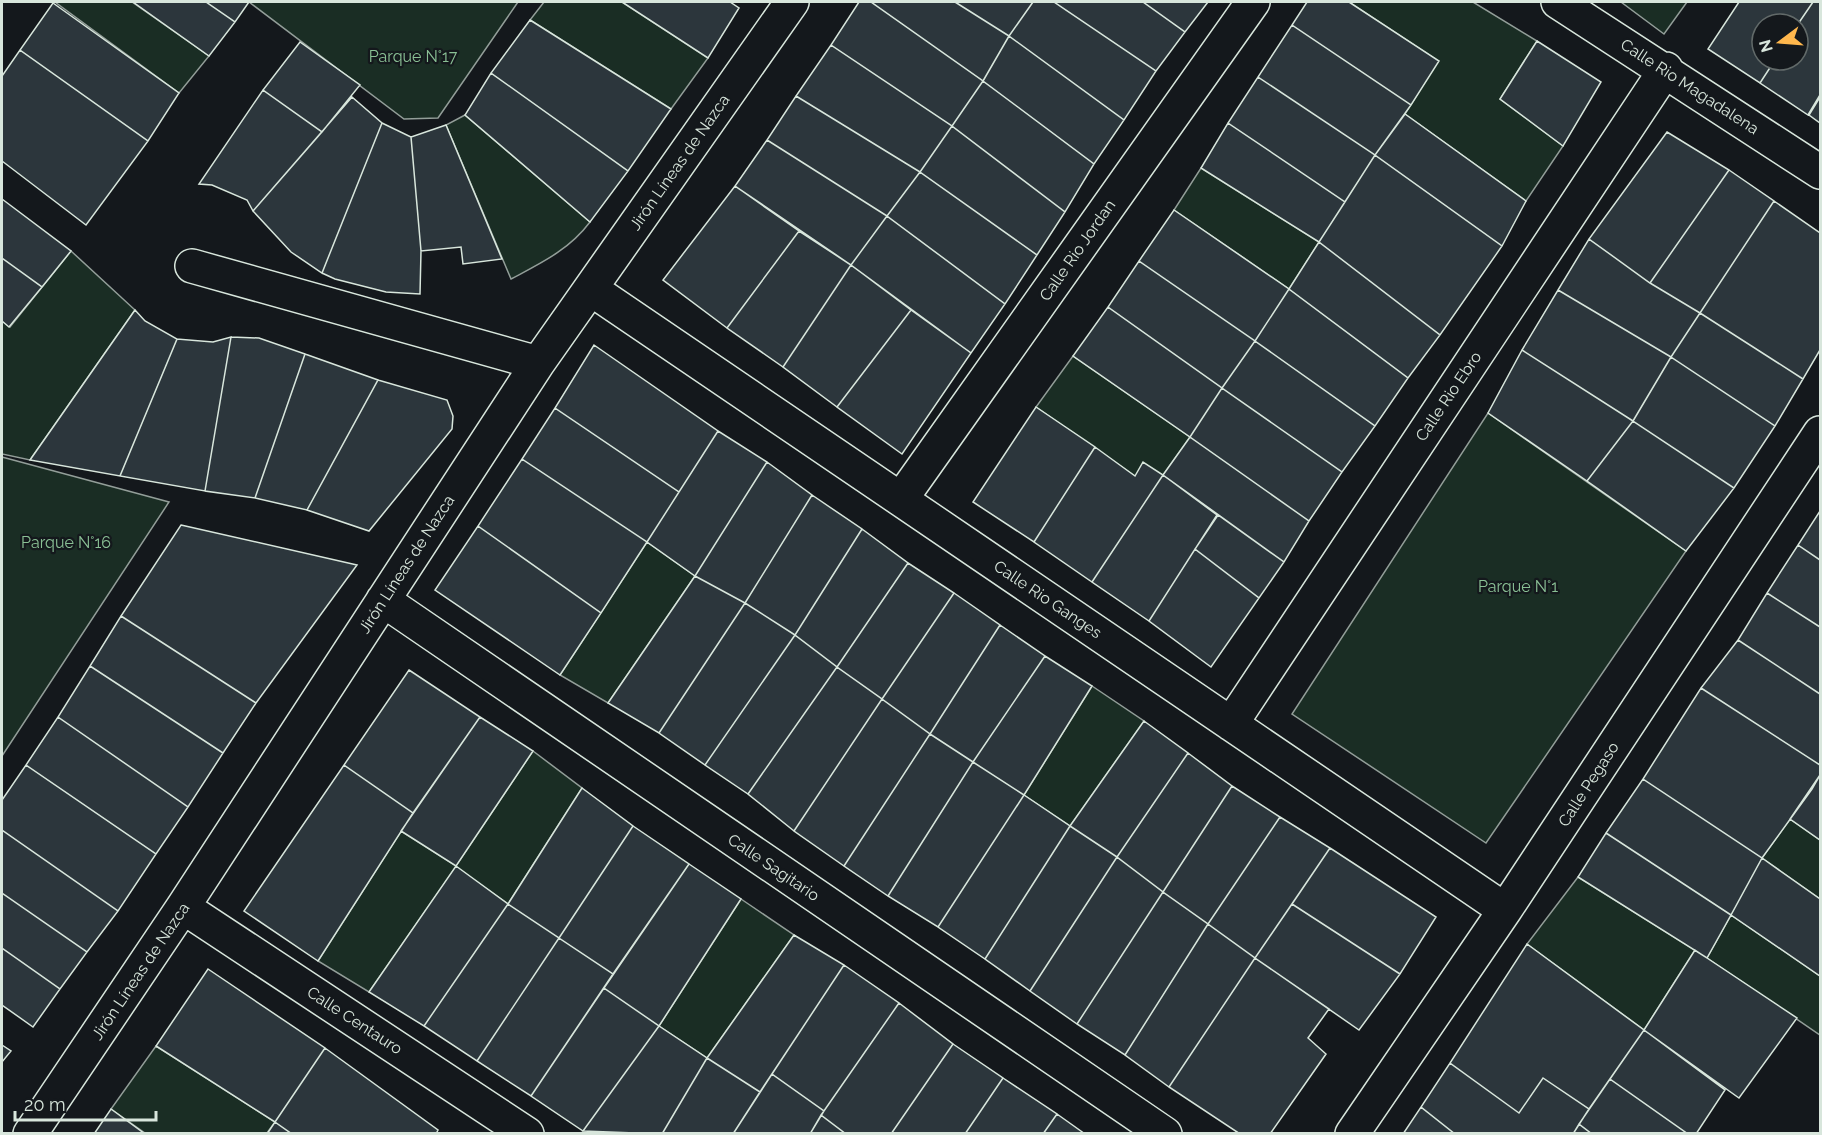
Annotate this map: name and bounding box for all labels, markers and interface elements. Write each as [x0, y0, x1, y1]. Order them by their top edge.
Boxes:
north arrow [1750, 12, 1810, 72]
street label: Calle Rio Magadalena [1617, 35, 1762, 138]
text: N [1755, 38, 1777, 54]
park label: Parque N°17 [369, 47, 458, 66]
street label: Jirón Líneas de Nazca [625, 91, 733, 234]
street label: Calle Rio Jordan [1035, 196, 1119, 305]
street label: Calle Rio Ebro [1412, 348, 1485, 445]
street label: Jirón Líneas de Nazca [355, 492, 458, 637]
park label: Parque N°16 [21, 533, 111, 552]
street label: Calle Rio Ganges [990, 556, 1105, 643]
park label: Parque N°1 [1478, 577, 1558, 596]
street label: Calle Pegaso [1554, 738, 1623, 830]
street label: Calle Sagitario [724, 830, 823, 905]
street label: Jirón Líneas de Nazca [87, 899, 193, 1043]
street label: Calle Centauro [303, 983, 406, 1058]
scale bar [15, 1084, 156, 1122]
text: 20 m [24, 1094, 66, 1115]

